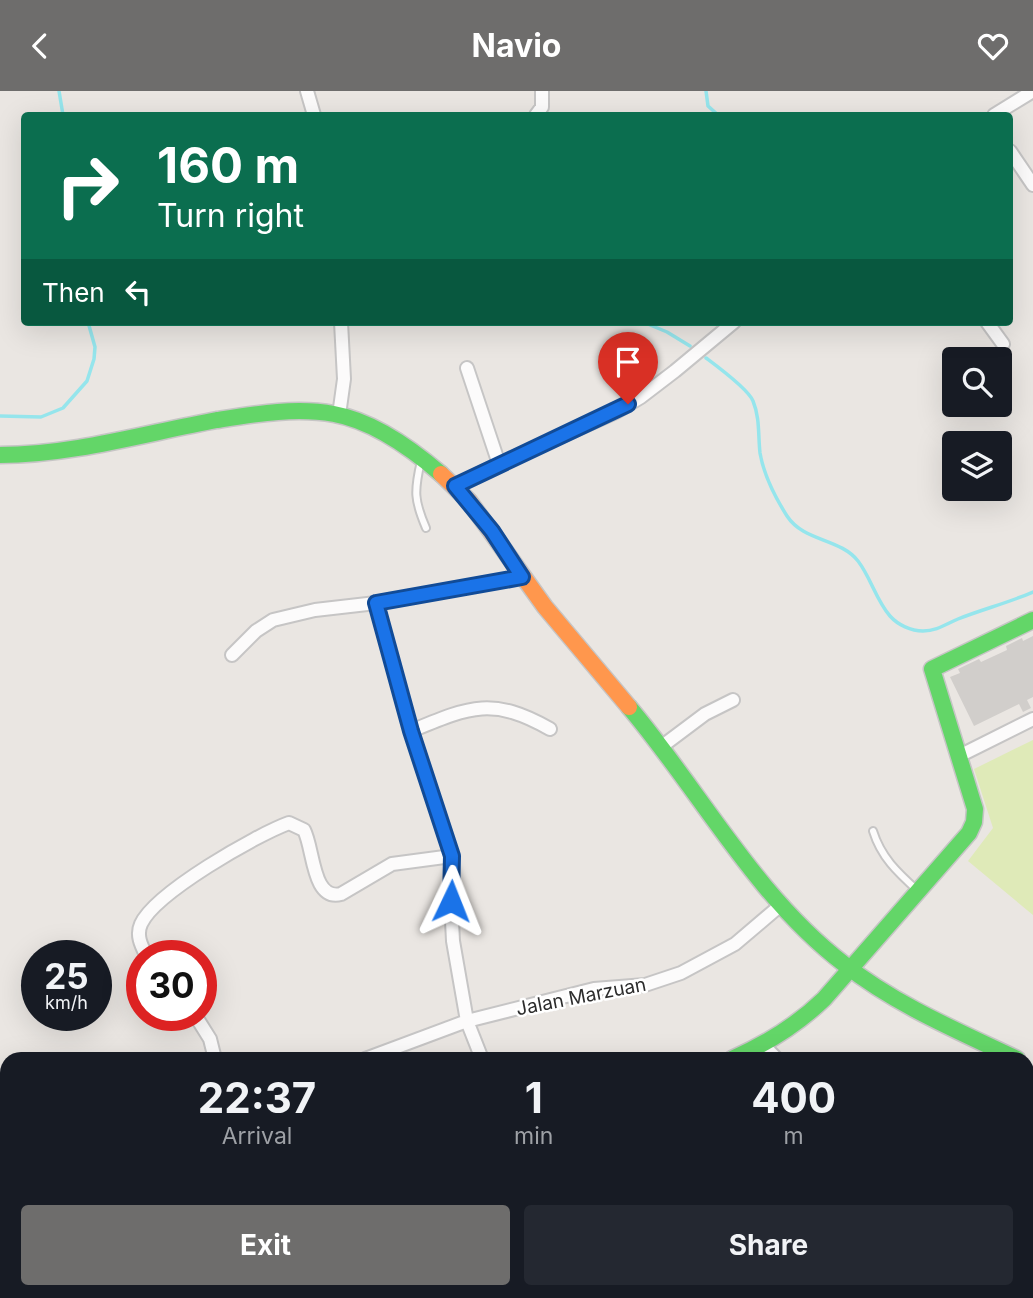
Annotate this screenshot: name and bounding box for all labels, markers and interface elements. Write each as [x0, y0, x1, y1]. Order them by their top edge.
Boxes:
text: Navio [472, 26, 561, 65]
icon: back [21, 27, 59, 65]
icon: heart [974, 27, 1012, 65]
text: 160 m [157, 136, 299, 195]
icon: right [42, 140, 133, 231]
text: Turn right [157, 196, 304, 235]
icon: left [119, 273, 157, 311]
text: Then [42, 277, 105, 308]
pin [598, 332, 658, 404]
icon: arrive [609, 343, 647, 381]
map controls [942, 347, 1012, 501]
button: search [942, 347, 1012, 417]
button: layers [942, 431, 1012, 501]
position arrow [414, 864, 488, 938]
speed limit sign: 30 [126, 940, 217, 1031]
text: 25 [44, 955, 89, 997]
street label: Jalan Marzuan [514, 973, 648, 1020]
text: km/h [45, 992, 88, 1013]
text: 22:37 [198, 1072, 316, 1123]
text: 1 [525, 1072, 543, 1123]
text: 400 [751, 1072, 836, 1123]
text: Arrival [222, 1122, 292, 1150]
text: min [514, 1122, 553, 1150]
text: m [784, 1122, 804, 1150]
button: Exit [21, 1205, 510, 1285]
button: Share [524, 1205, 1013, 1285]

